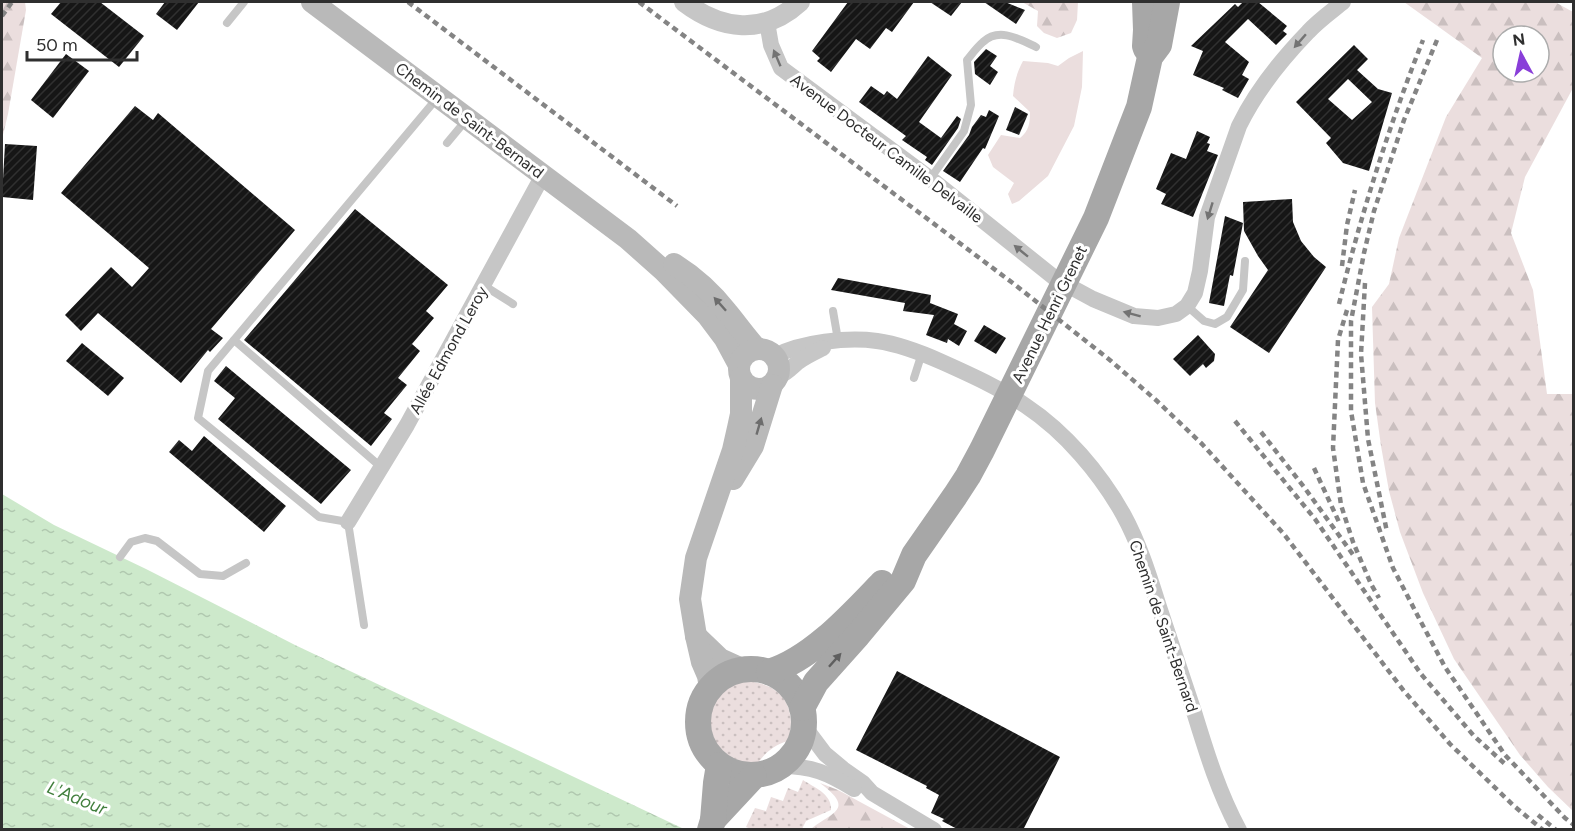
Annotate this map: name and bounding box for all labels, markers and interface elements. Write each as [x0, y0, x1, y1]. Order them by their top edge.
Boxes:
scale bar [27, 24, 136, 62]
north arrow [1491, 24, 1551, 84]
text: N [1512, 29, 1526, 50]
one-way arrow [1294, 33, 1307, 48]
text: 50 m [36, 34, 78, 56]
one-way arrow [772, 49, 781, 66]
street label: Chemin de Saint-Bernard [392, 58, 548, 182]
street label: Avenue Docteur Camille Delvaille [787, 70, 987, 227]
one-way arrow [1205, 202, 1214, 220]
street label: Avenue Henri Grenet [1008, 242, 1091, 386]
one-way arrow [1013, 245, 1028, 258]
street label: Allée Edmond Leroy [405, 282, 492, 417]
one-way arrow [713, 296, 727, 311]
one-way arrow [1123, 309, 1141, 318]
one-way arrow [755, 416, 764, 434]
street label: Chemin de Saint-Bernard [1125, 538, 1202, 715]
one-way arrow [828, 653, 842, 668]
water label: L'Adour [44, 776, 111, 820]

